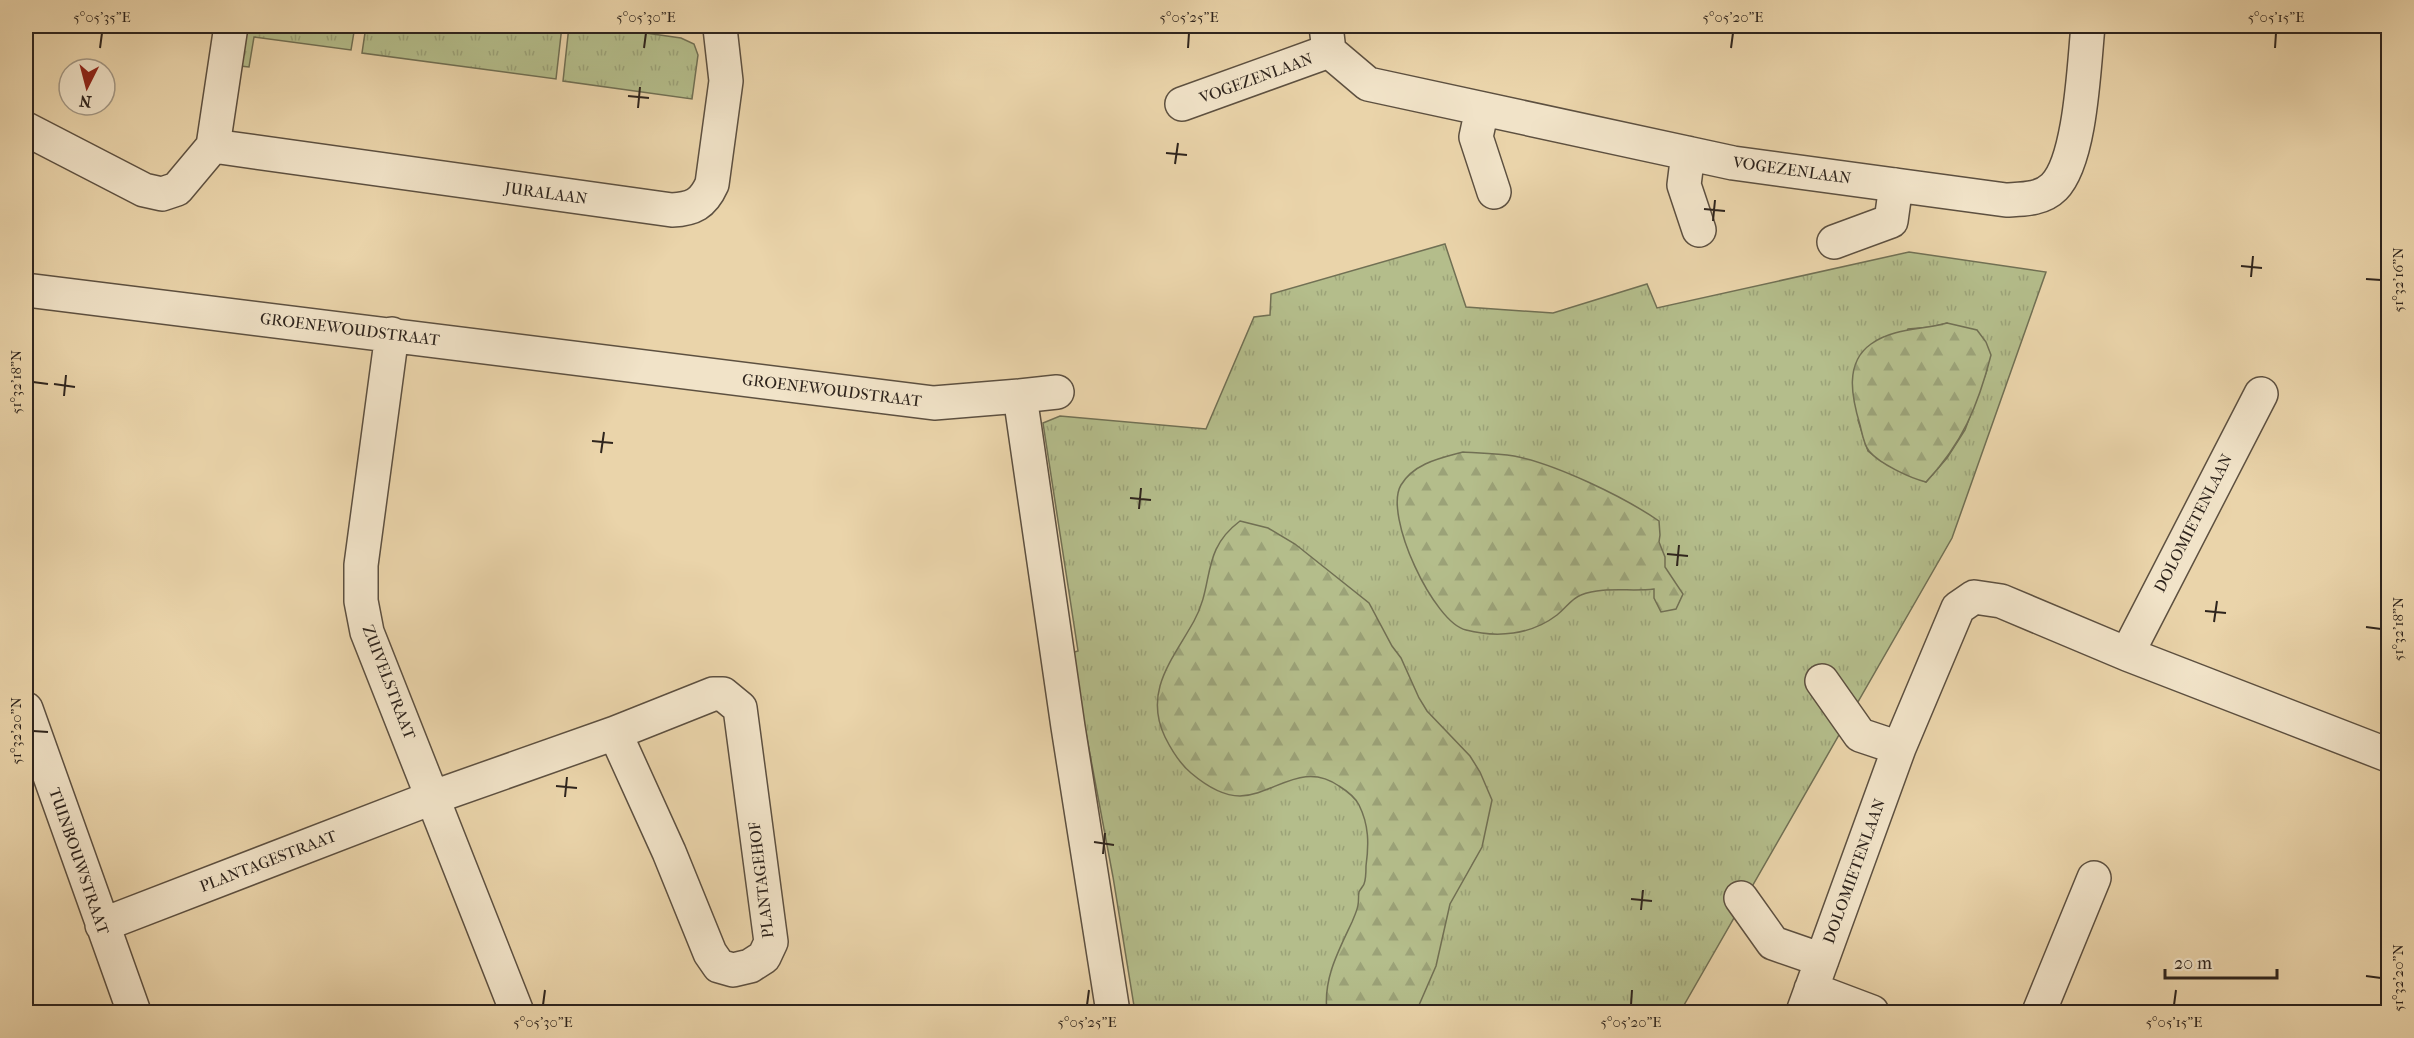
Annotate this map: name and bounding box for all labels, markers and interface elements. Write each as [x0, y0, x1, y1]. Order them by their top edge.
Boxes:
text: 5°05'35"E [73, 8, 131, 26]
text: 5°05'30"E [616, 8, 676, 26]
text: 5°05'25"E [1159, 8, 1219, 26]
text: 5°05'20"E [1703, 8, 1763, 26]
text: 5°05'15"E [2248, 8, 2304, 26]
street label: VOGEZENLAAN [1196, 49, 1315, 108]
north arrow [57, 57, 117, 117]
text: N [78, 91, 93, 112]
street label: VOGEZENLAAN [1731, 152, 1852, 188]
street label: JURALAAN [501, 178, 589, 208]
text: 51°32'16"N [2389, 247, 2407, 313]
street label: GROENEWOUDSTRAAT [259, 309, 441, 349]
text: 51°32'18"N [7, 349, 25, 414]
street label: GROENEWOUDSTRAAT [741, 370, 923, 410]
street label: DOLOMIETENLAAN [2150, 451, 2236, 595]
text: 51°32'18"N [2389, 596, 2407, 661]
street label: ZUIVELSTRAAT [358, 622, 420, 742]
text: 51°32'20"N [7, 697, 25, 765]
street label: TUINBOUWSTRAAT [45, 785, 113, 937]
street label: DOLOMIETENLAAN [1819, 796, 1889, 946]
street label: PLANTAGEHOF [744, 820, 778, 939]
street label: PLANTAGESTRAAT [197, 826, 339, 896]
scale bar [2165, 942, 2278, 980]
text: 51°32'20"N [2389, 944, 2407, 1012]
text: 20 m [2174, 953, 2212, 974]
text: 5°05'30"E [513, 1013, 573, 1031]
text: 5°05'25"E [1057, 1013, 1117, 1031]
text: 5°05'20"E [1601, 1013, 1661, 1031]
text: 5°05'15"E [2146, 1013, 2202, 1031]

